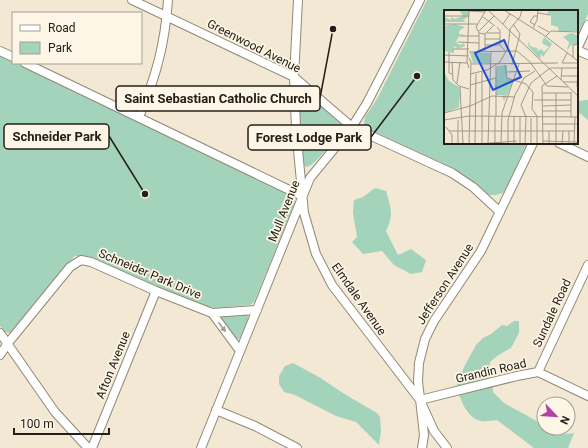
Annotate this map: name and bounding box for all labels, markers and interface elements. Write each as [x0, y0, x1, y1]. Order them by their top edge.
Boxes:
inset map [444, 10, 578, 144]
legend [12, 12, 142, 64]
street label: Greenwood Avenue [205, 16, 303, 76]
text: Road [48, 21, 76, 35]
text: Park [48, 41, 73, 55]
callout: Saint Sebastian Catholic Church [116, 86, 320, 111]
text: Saint Sebastian Catholic Church [124, 91, 312, 106]
callout: Schneider Park [4, 124, 109, 149]
callout: Forest Lodge Park [248, 125, 371, 150]
text: Schneider Park [12, 129, 103, 144]
text: Forest Lodge Park [256, 130, 363, 145]
street label: Mull Avenue [265, 178, 303, 244]
street label: Jefferson Avenue [414, 241, 476, 327]
street label: Schneider Park Drive [97, 246, 203, 302]
street label: Elmdale Avenue [329, 260, 389, 338]
street label: Sundale Road [530, 277, 574, 349]
one-way arrow [218, 322, 226, 333]
street label: Afton Avenue [93, 329, 133, 401]
street label: Grandin Road [454, 356, 528, 386]
north arrow [536, 396, 576, 436]
scale bar [14, 410, 109, 436]
text: N [557, 414, 572, 426]
text: 100 m [20, 417, 54, 431]

